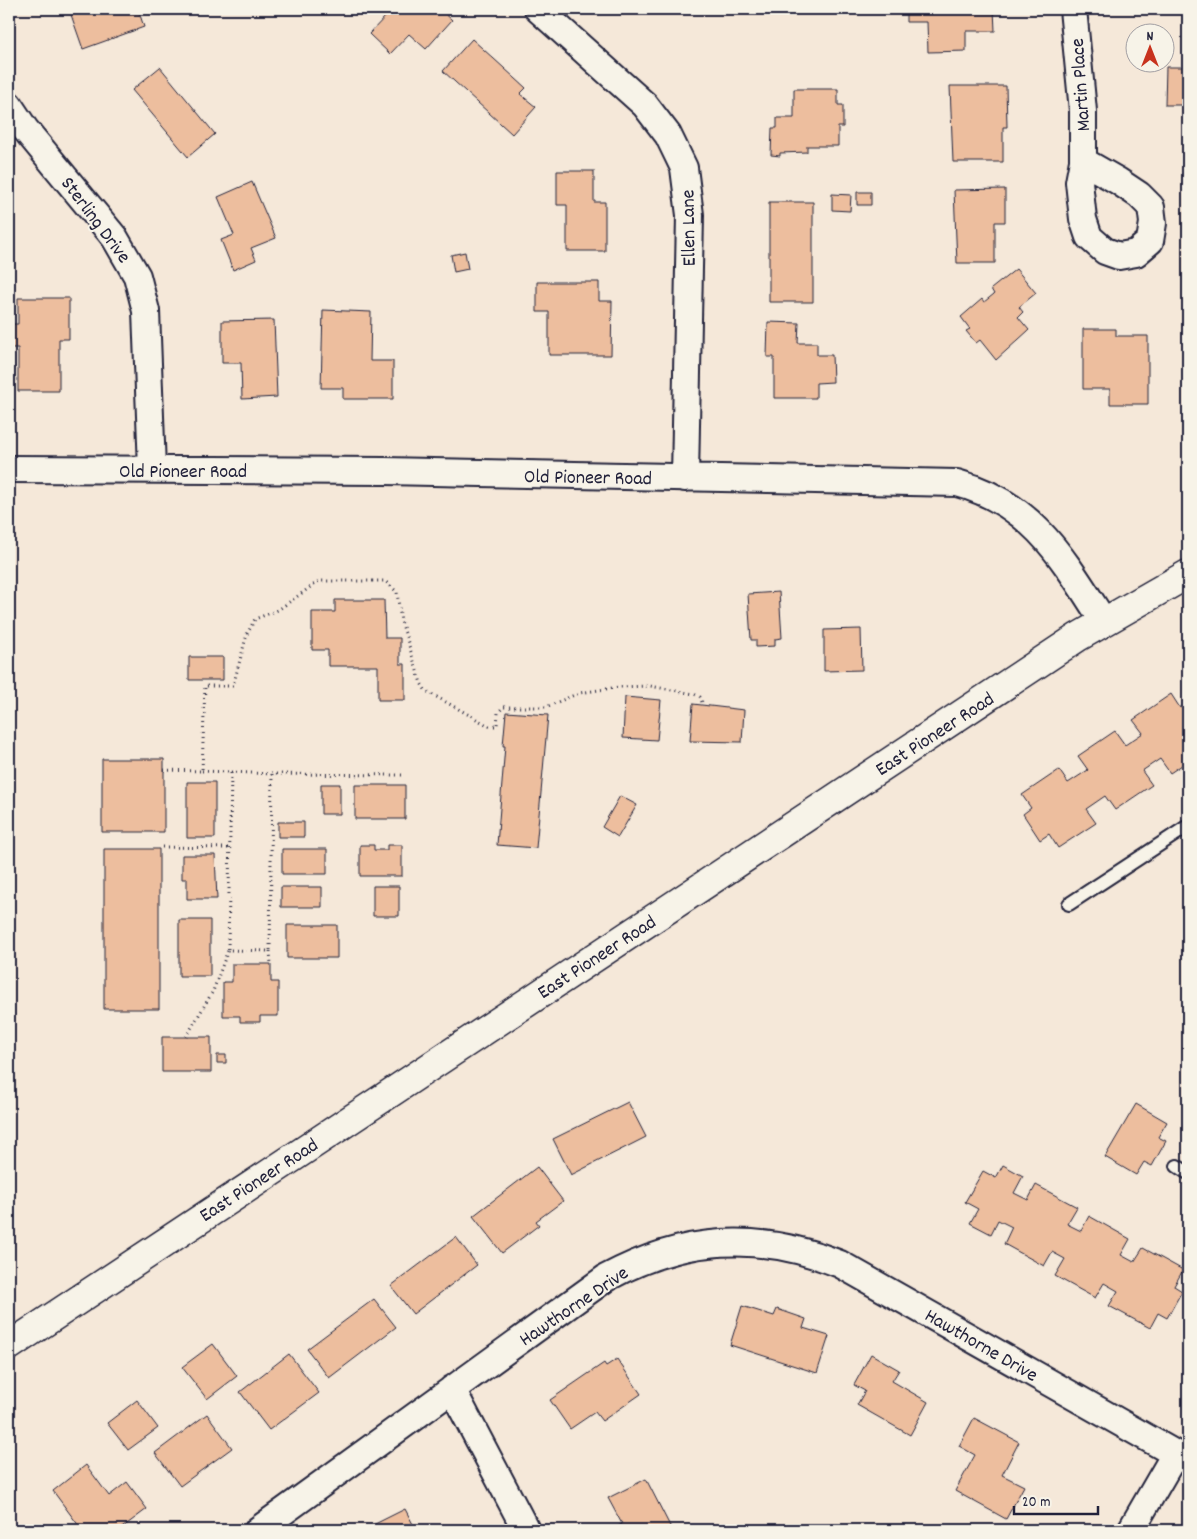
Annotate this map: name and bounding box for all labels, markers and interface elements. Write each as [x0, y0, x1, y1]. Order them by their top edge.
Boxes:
north arrow [1124, 22, 1174, 72]
text: N [1147, 27, 1154, 47]
street label: Martin Place [1065, 37, 1099, 132]
street label: Sterling Drive [53, 172, 137, 270]
street label: Ellen Lane [675, 189, 705, 267]
street label: Old Pioneer Road [119, 459, 247, 487]
street label: Old Pioneer Road [524, 464, 652, 494]
street label: East Pioneer Road [871, 687, 1001, 784]
street label: East Pioneer Road [533, 910, 663, 1007]
street label: East Pioneer Road [195, 1133, 325, 1230]
street label: Hawthorne Drive [514, 1260, 635, 1354]
street label: Hawthorne Drive [919, 1303, 1042, 1390]
scale bar [1014, 1484, 1098, 1516]
text: 20 m [1022, 1492, 1050, 1514]

